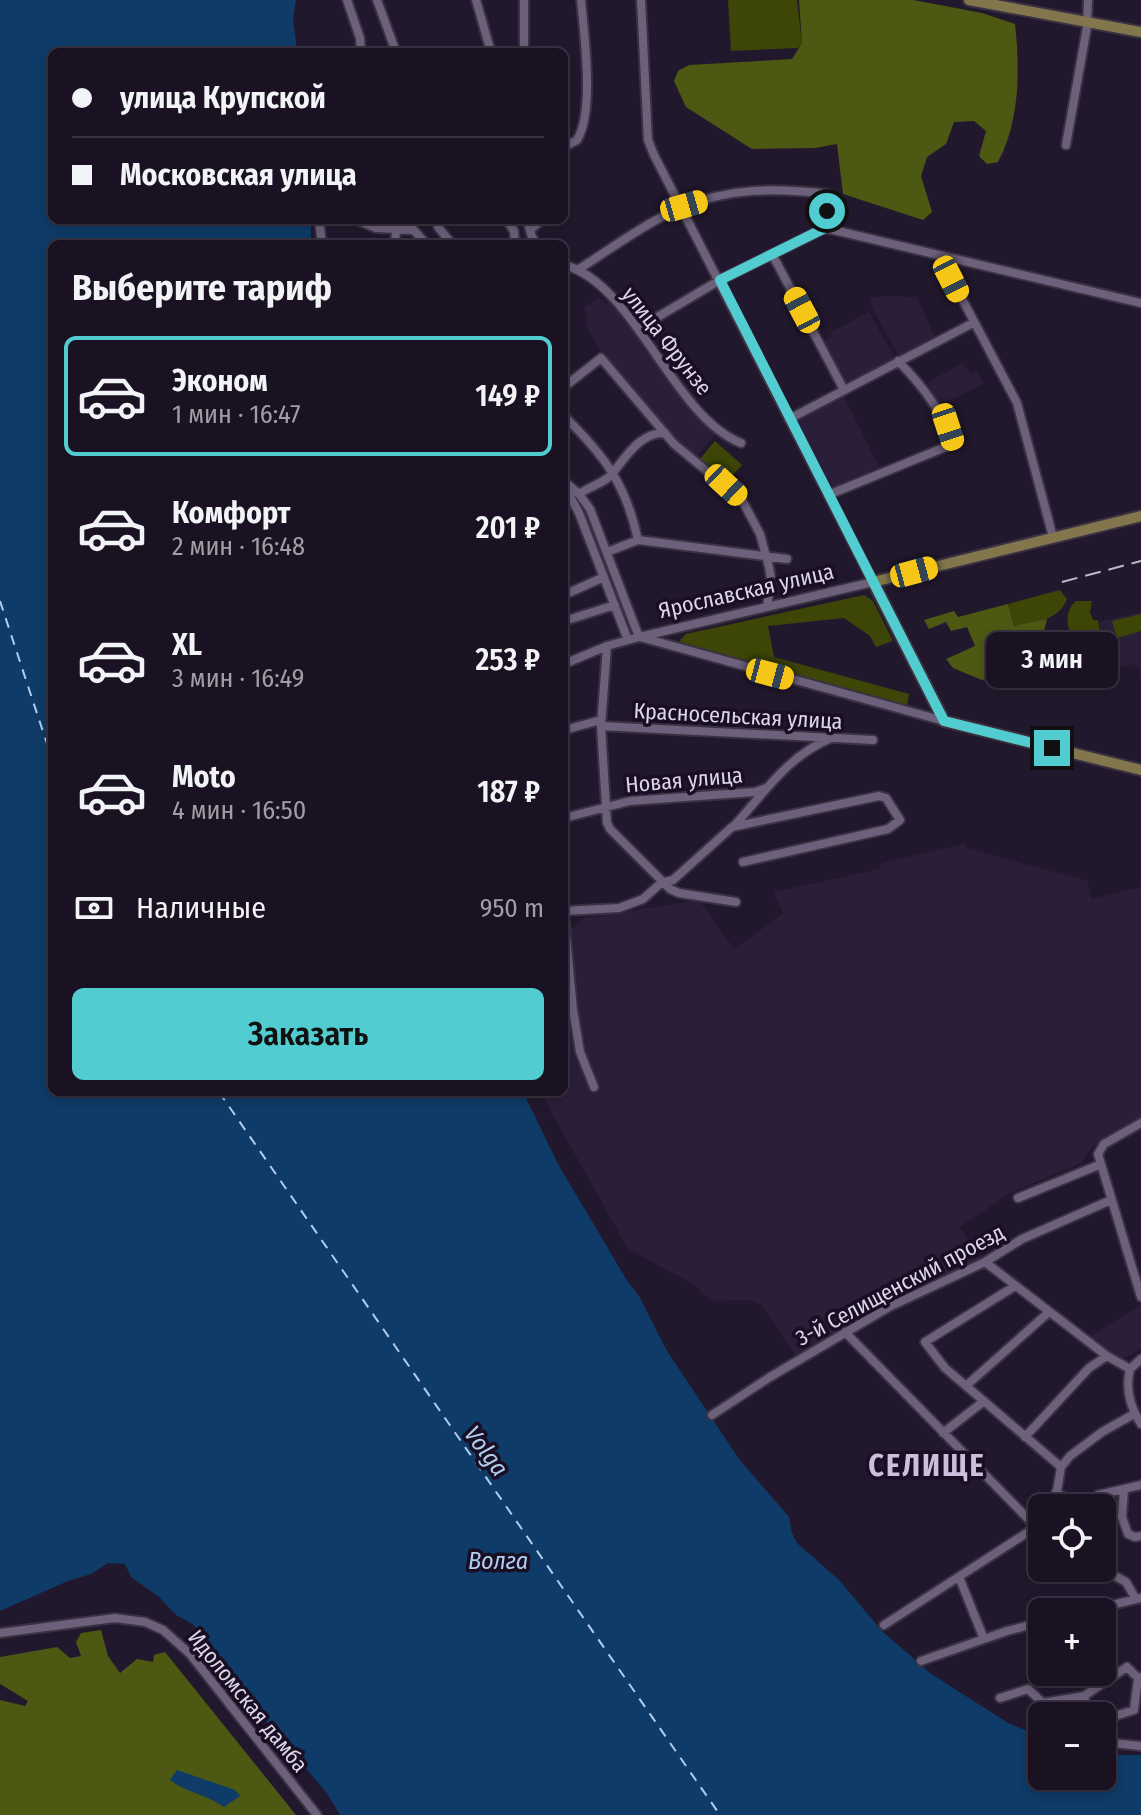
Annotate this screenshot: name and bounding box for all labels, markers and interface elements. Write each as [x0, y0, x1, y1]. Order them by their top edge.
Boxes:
text: улица Крупской [120, 80, 326, 116]
text: Московская улица [120, 157, 357, 193]
car [658, 188, 710, 224]
route start [809, 193, 845, 229]
car [929, 252, 973, 306]
text: Выберите тариф [72, 266, 332, 310]
street label: улица Фрунзе [616, 281, 718, 401]
car [780, 283, 824, 337]
icon: car [76, 360, 148, 432]
text: Эконом [172, 363, 268, 399]
text: 149 ₽ [475, 378, 540, 414]
text: 1 мин · 16:47 [172, 399, 301, 430]
car [929, 400, 967, 454]
car [700, 460, 752, 510]
icon: car [76, 492, 148, 564]
text: Комфорт [172, 495, 290, 531]
text: 201 ₽ [476, 510, 540, 546]
text: 2 мин · 16:48 [172, 531, 305, 562]
car [888, 554, 940, 590]
street label: Ярославская улица [656, 558, 836, 624]
icon: car [76, 624, 148, 696]
text: XL [172, 627, 202, 663]
callout: 3 мин [986, 632, 1118, 688]
text: 253 ₽ [476, 642, 540, 678]
text: 3 мин [1021, 644, 1083, 675]
car [744, 656, 796, 692]
text: 3 мин · 16:49 [172, 663, 304, 694]
street label: Красносельская улица [633, 697, 843, 735]
route end [1034, 730, 1070, 766]
icon: car [76, 756, 148, 828]
text: Moto [172, 759, 236, 795]
street label: Новая улица [624, 761, 744, 799]
text: 187 ₽ [477, 774, 540, 810]
text: 4 мин · 16:50 [172, 795, 306, 826]
icon: cash [72, 886, 116, 930]
text: Наличные [136, 890, 266, 926]
text: 950 m [480, 893, 544, 924]
button: Заказать [72, 988, 544, 1080]
street label: 3-й Селищенский проезд [791, 1219, 1009, 1351]
water label: Volga [458, 1421, 514, 1481]
district label: СЕЛИЩЕ [868, 1448, 986, 1484]
map controls [1028, 1494, 1116, 1790]
button: locate [1028, 1494, 1116, 1582]
water label: Волга [468, 1547, 528, 1575]
button: + [1028, 1598, 1116, 1686]
street label: Идоломская дамба [182, 1624, 314, 1778]
button: − [1028, 1702, 1116, 1790]

